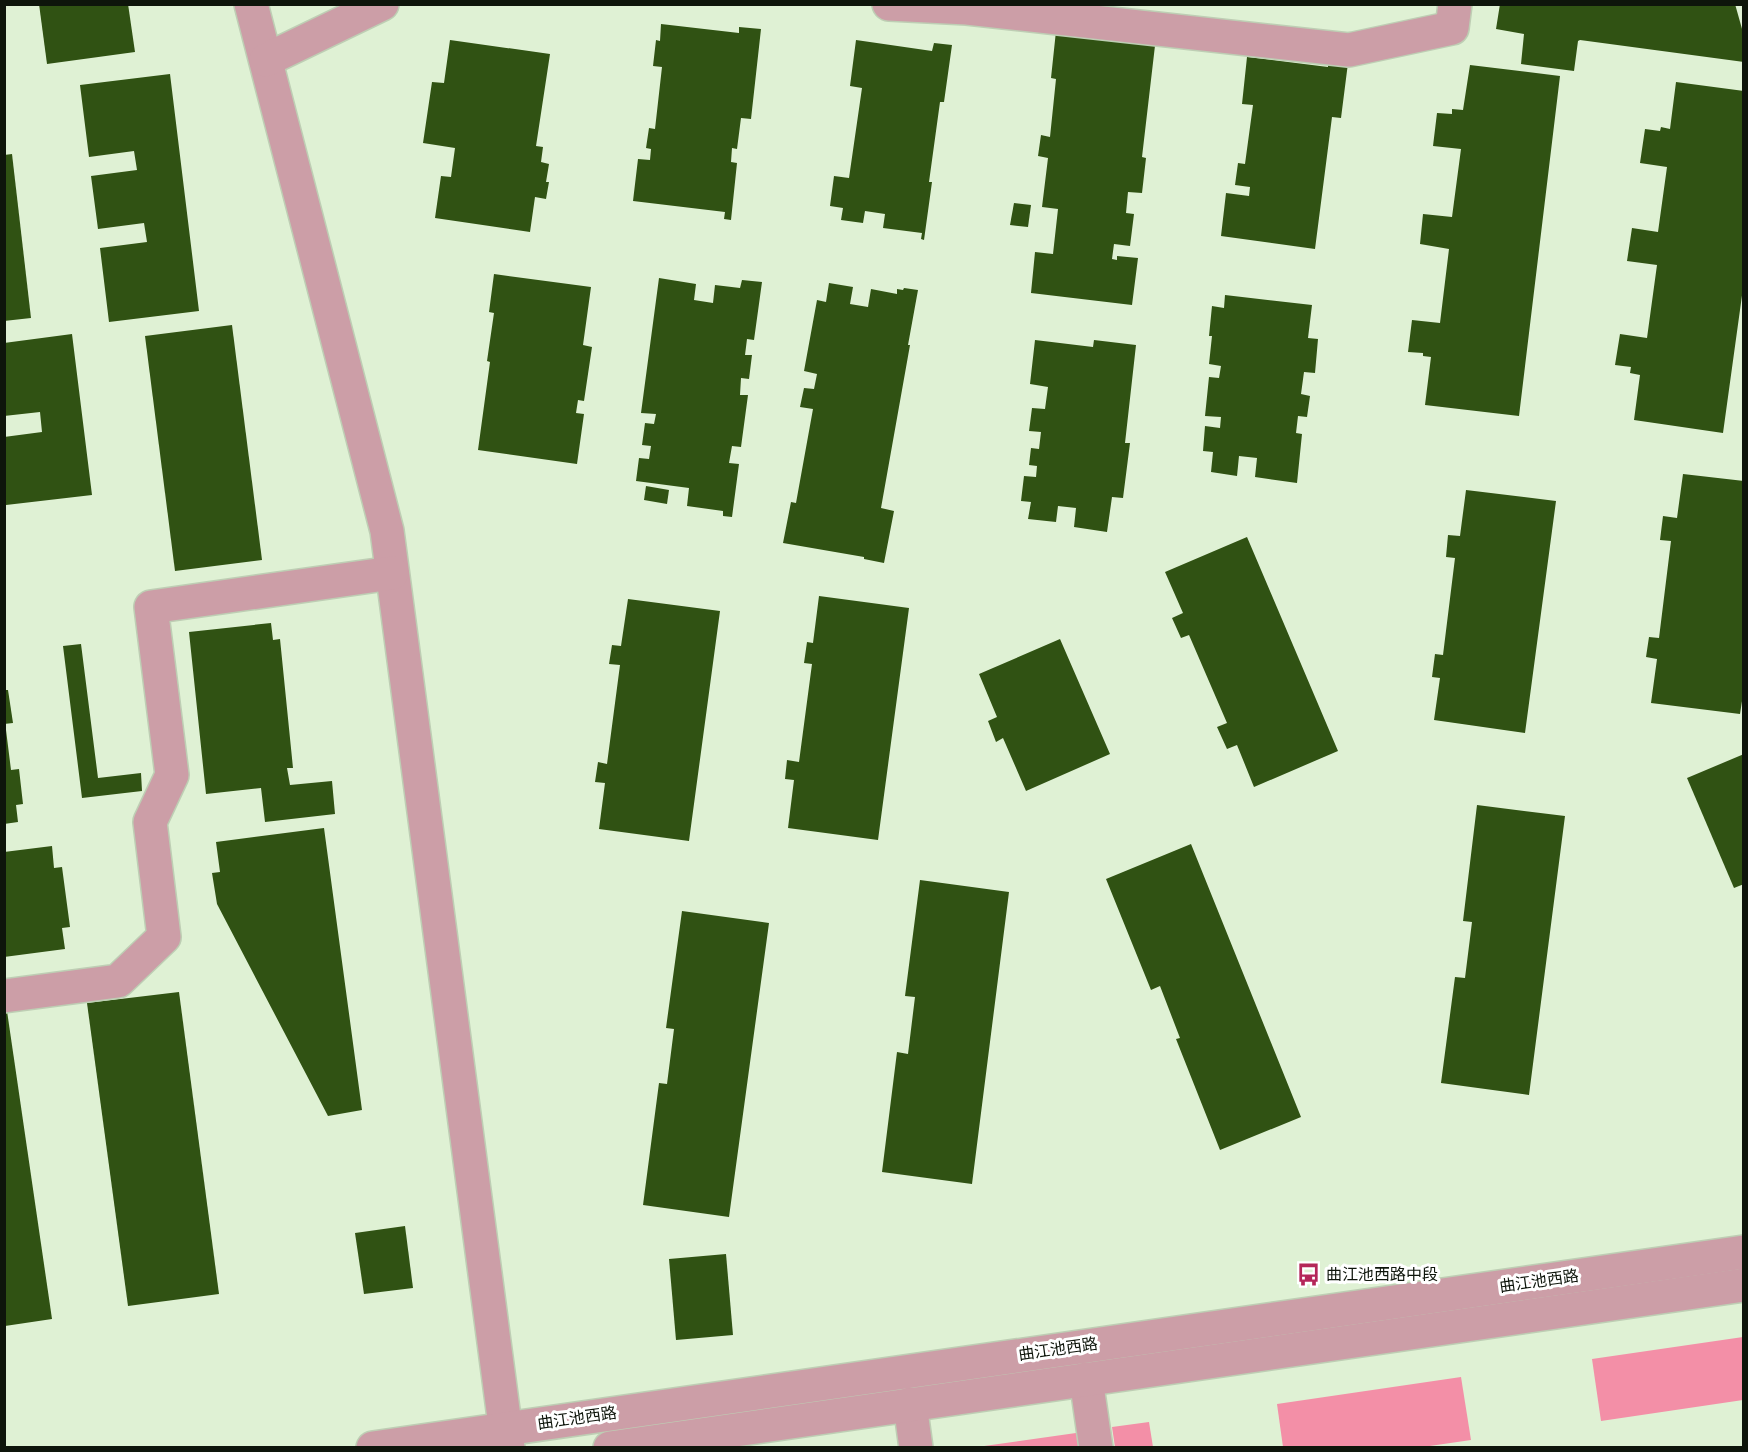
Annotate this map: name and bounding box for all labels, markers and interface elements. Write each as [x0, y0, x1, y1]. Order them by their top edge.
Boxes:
bus stop icon: 曲江池西路中段 [1295, 1261, 1321, 1287]
place label: 曲江池西路中段 [1326, 1265, 1438, 1284]
street label: 曲江池西路 [1498, 1266, 1580, 1296]
street label: 曲江池西路 [1017, 1334, 1099, 1364]
street label: 曲江池西路 [536, 1403, 618, 1433]

